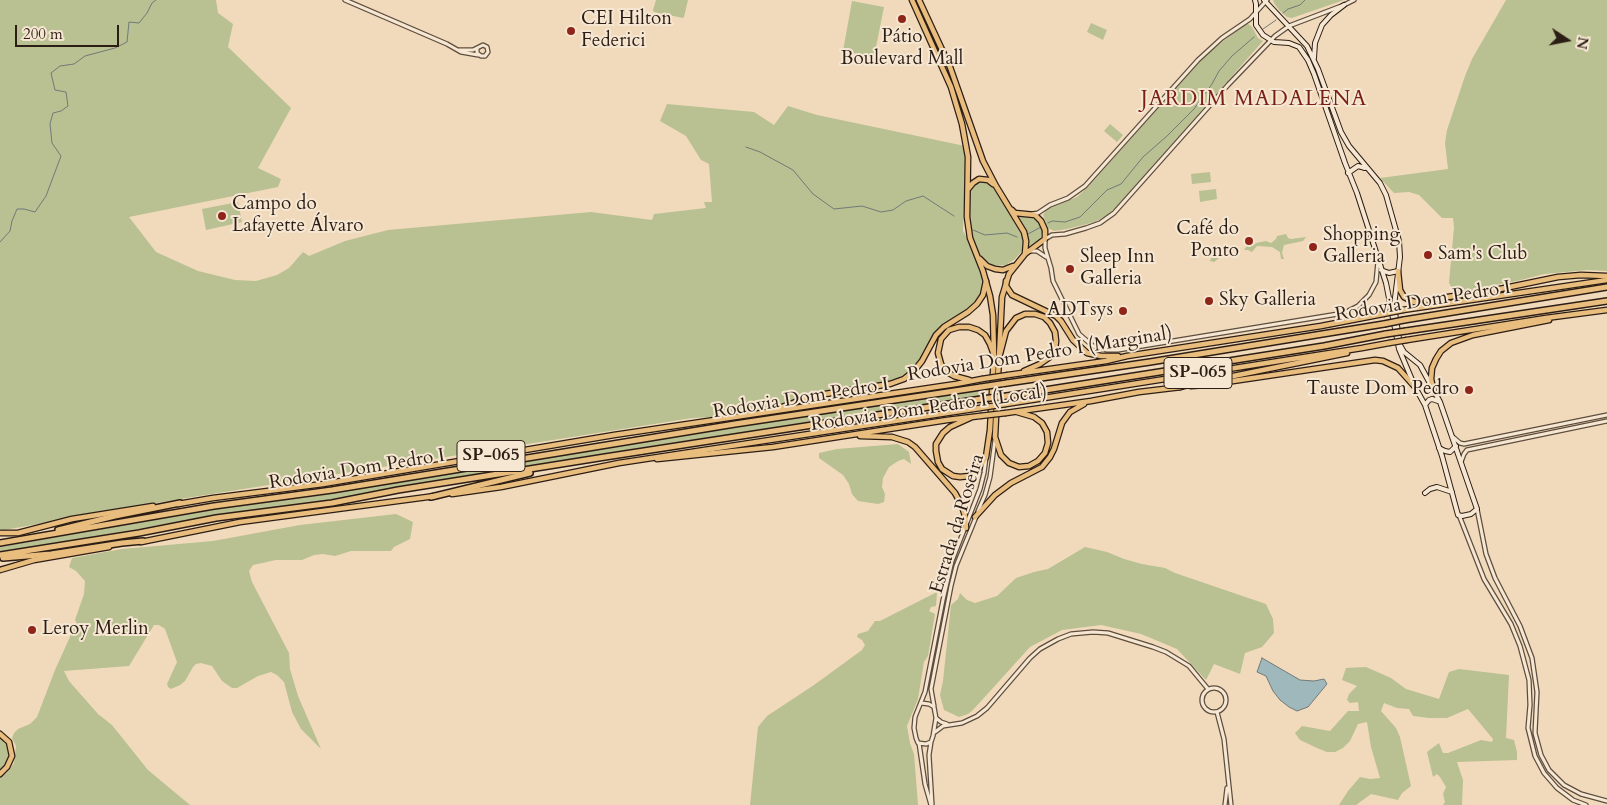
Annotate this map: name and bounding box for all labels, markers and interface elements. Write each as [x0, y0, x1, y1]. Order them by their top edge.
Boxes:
place label: CEI Hilton Federici [581, 9, 672, 53]
marker: Pátio Boulevard Mall [896, 13, 908, 25]
scale bar [18, 15, 121, 47]
north arrow [1542, 15, 1592, 65]
text: 200 m [23, 24, 63, 44]
marker: CEI Hilton Federici [565, 25, 577, 37]
place label: Pátio Boulevard Mall [841, 27, 963, 71]
text: N [1572, 35, 1593, 51]
district label: JARDIM MADALENA [1139, 87, 1369, 113]
place label: Campo do Lafayette Álvaro [232, 194, 363, 238]
marker: Campo do Lafayette Álvaro [216, 210, 228, 222]
place label: Café do Ponto [1176, 219, 1239, 263]
place label: Shopping Galleria [1323, 225, 1400, 269]
marker: Café do Ponto [1243, 235, 1255, 247]
marker: Shopping Galleria [1307, 241, 1319, 253]
place label: Sam's Club [1438, 244, 1528, 266]
place label: Sleep Inn Galleria [1080, 247, 1155, 291]
marker: Sam's Club [1422, 249, 1434, 261]
marker: Sleep Inn Galleria [1064, 263, 1076, 275]
street label: Rodovia Dom Pedro I [1333, 277, 1513, 327]
place label: Sky Galleria [1219, 290, 1316, 312]
marker: Sky Galleria [1203, 295, 1215, 307]
place label: ADTsys [1047, 300, 1113, 322]
marker: ADTsys [1117, 305, 1129, 317]
street label: Rodovia Dom Pedro I (Marginal) [906, 323, 1174, 387]
road number: SP-065 [1164, 358, 1232, 388]
street label: Rodovia Dom Pedro I [711, 374, 891, 424]
place label: Tauste Dom Pedro [1306, 379, 1459, 401]
street label: Rodovia Dom Pedro I (Local) [809, 381, 1049, 437]
marker: Tauste Dom Pedro [1463, 384, 1475, 396]
road number: SP-065 [457, 441, 525, 472]
street label: Rodovia Dom Pedro I [267, 445, 447, 495]
street label: Estrada da Roseira [926, 451, 990, 597]
place label: Leroy Merlin [42, 619, 149, 641]
marker: Leroy Merlin [26, 624, 38, 636]

